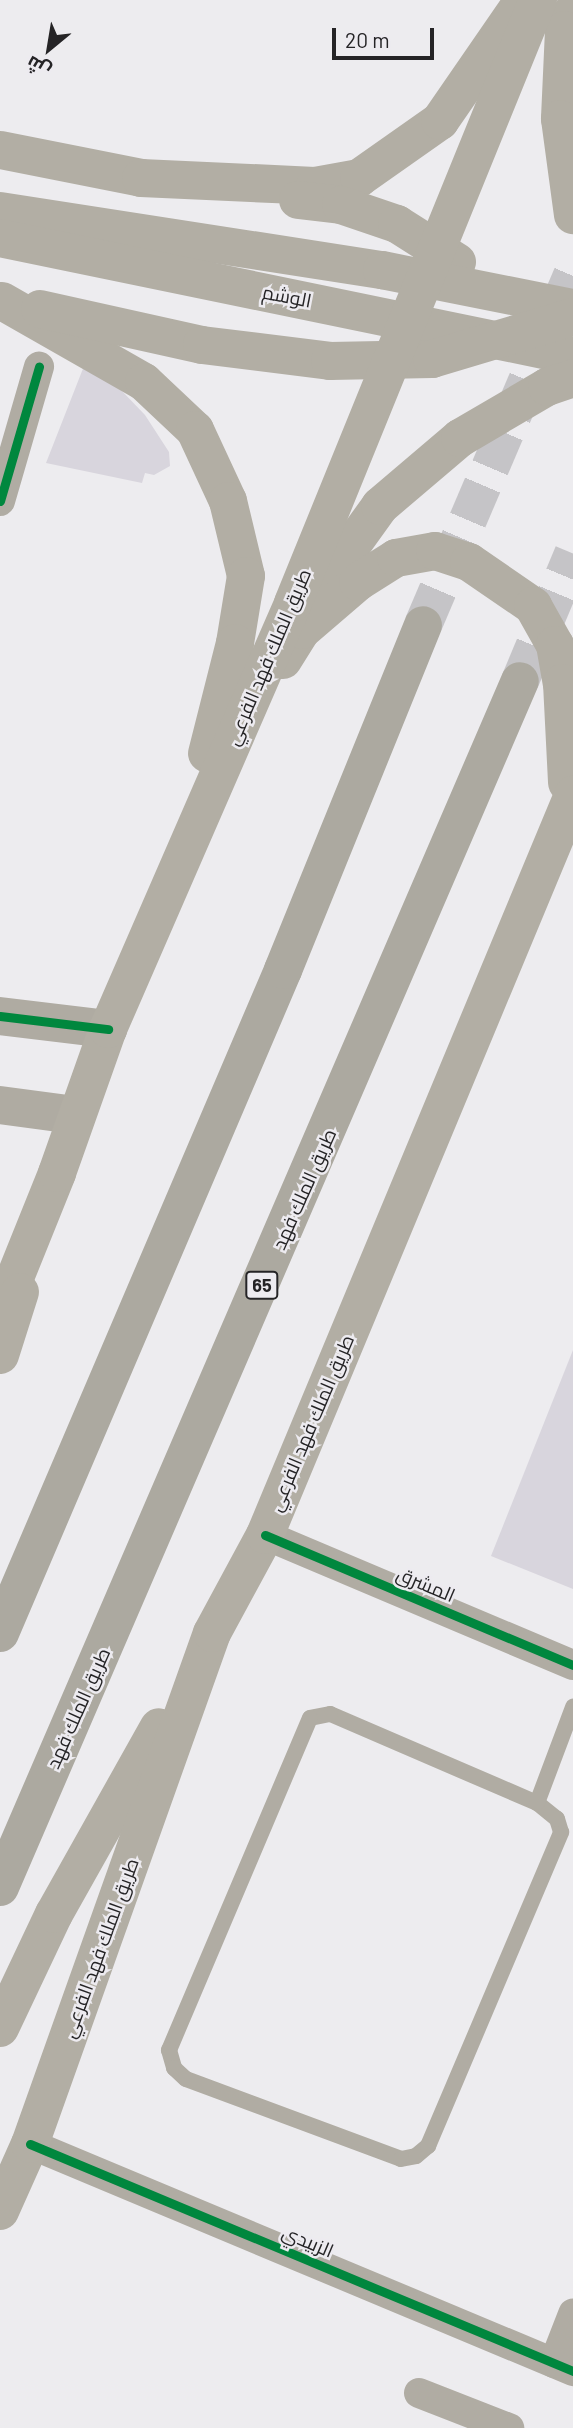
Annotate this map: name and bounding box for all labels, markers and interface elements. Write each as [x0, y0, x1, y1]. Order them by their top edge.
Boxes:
north arrow [14, 14, 84, 84]
scale bar [335, 14, 436, 58]
text: 20 m [345, 27, 390, 52]
text: ش [22, 52, 55, 84]
street label: الوشم [261, 280, 313, 312]
street label: طريق الملك فهد الفرعي [220, 565, 316, 749]
street label: طريق الملك فهد [267, 1125, 341, 1253]
road number: 65 [244, 1270, 280, 1300]
street label: طريق الملك فهد الفرعي [263, 1331, 359, 1515]
street label: المشرق [393, 1562, 459, 1606]
street label: طريق الملك فهد [41, 1644, 115, 1772]
street label: طريق الملك فهد الفرعي [57, 1855, 143, 2041]
street label: الزبيدي [279, 2220, 337, 2262]

